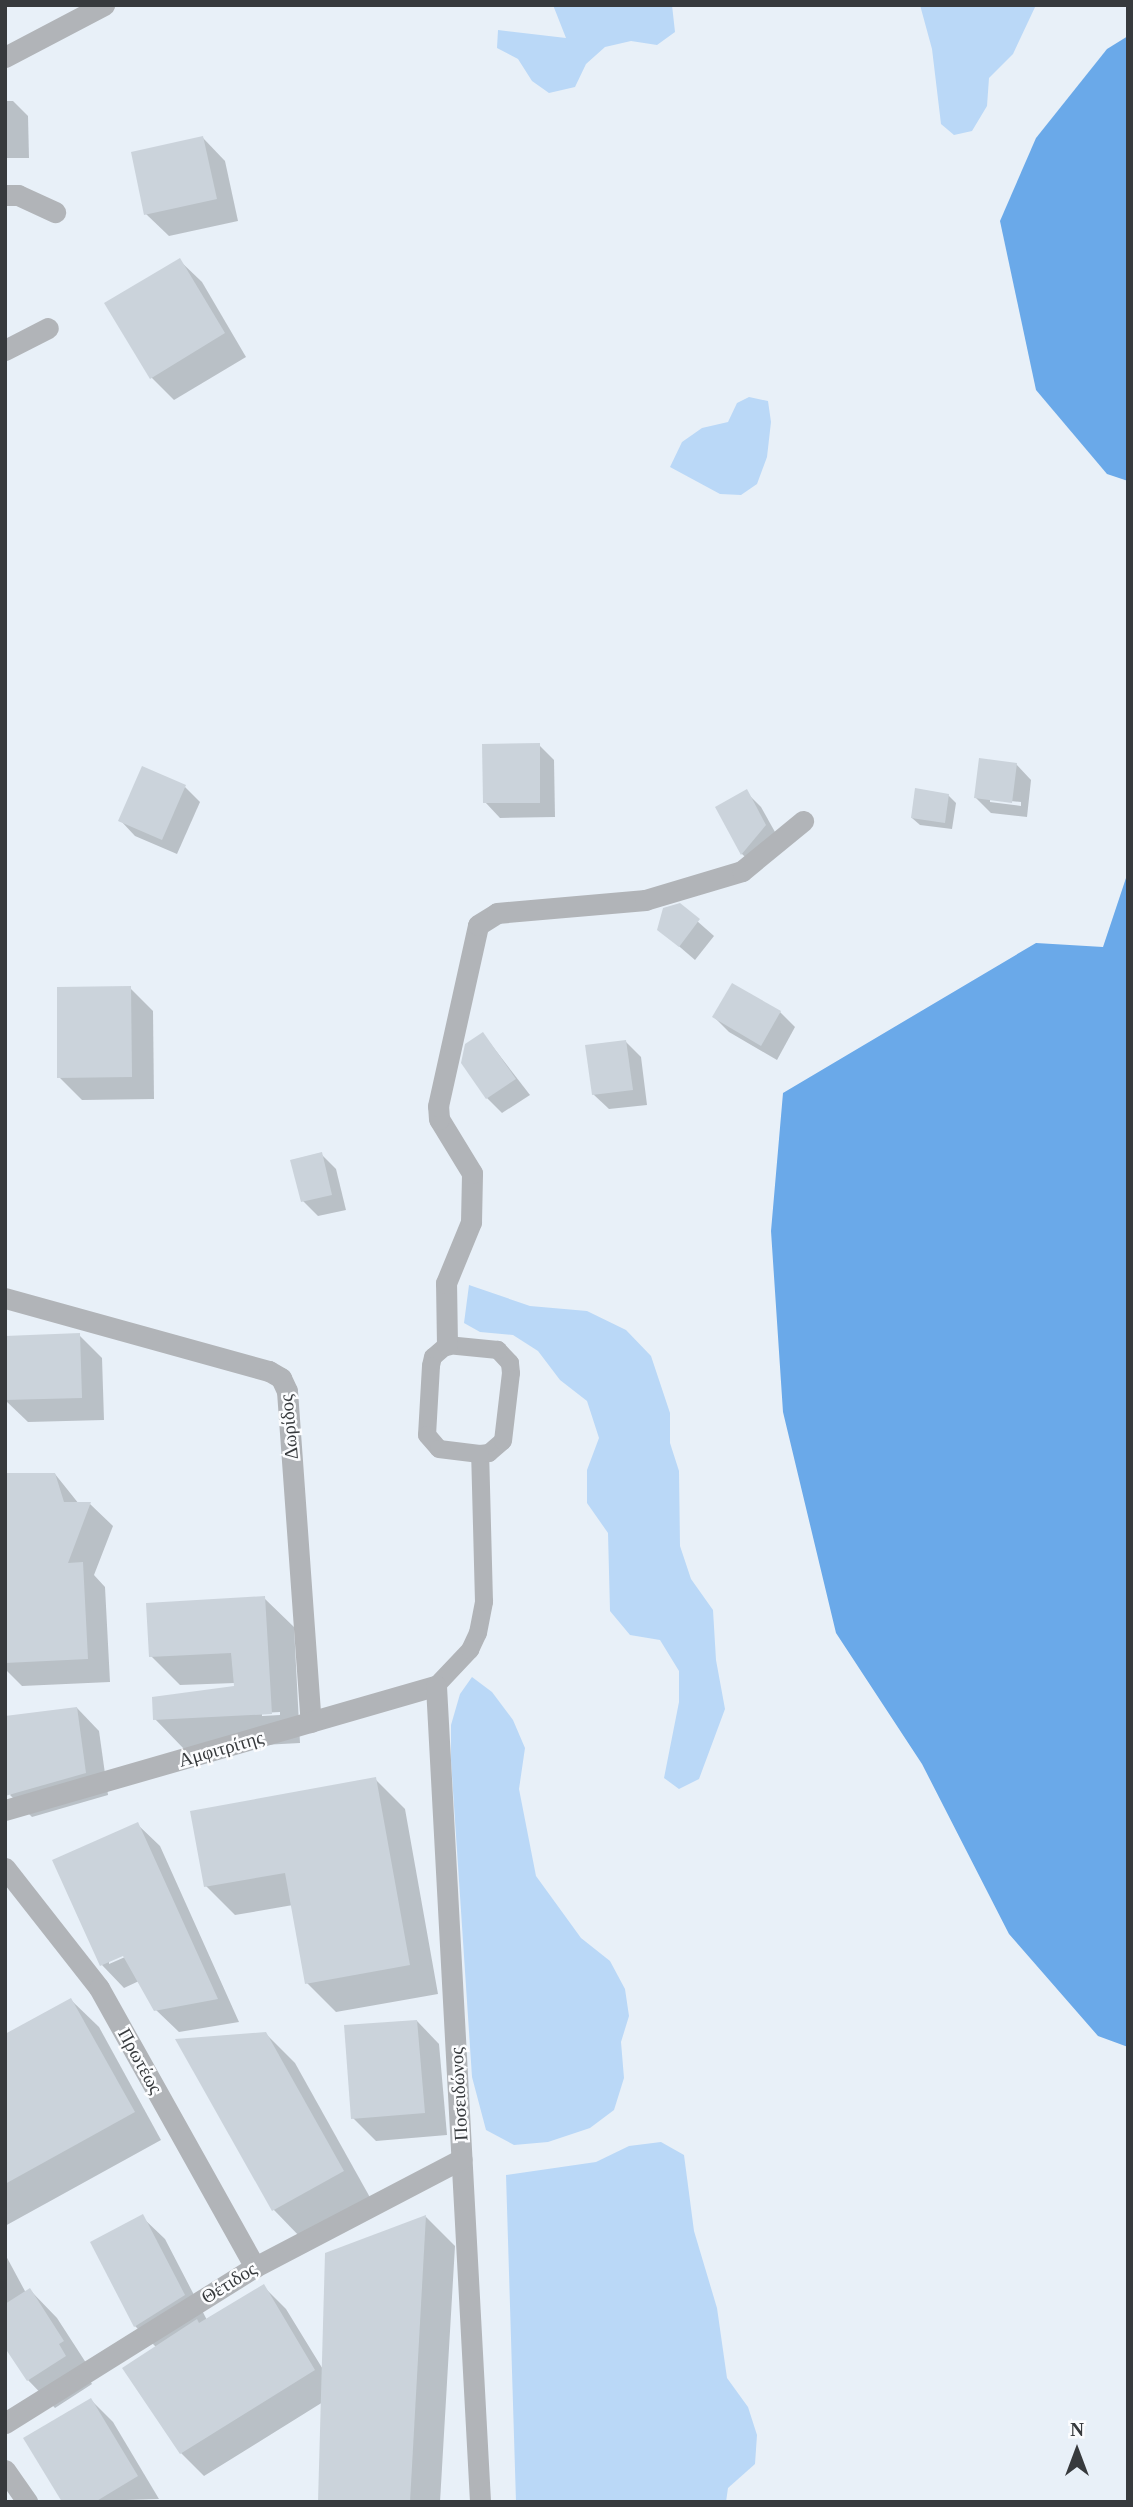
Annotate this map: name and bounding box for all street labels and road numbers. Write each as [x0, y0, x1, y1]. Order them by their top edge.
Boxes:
street label: Δωρίδος [275, 1393, 303, 1461]
street label: Αμφιτρίτης [176, 1726, 266, 1772]
street label: Πρωτέως [113, 2024, 167, 2098]
street label: Ποσειδώνος [445, 2047, 473, 2141]
street label: Θέτιδος [197, 2257, 261, 2309]

